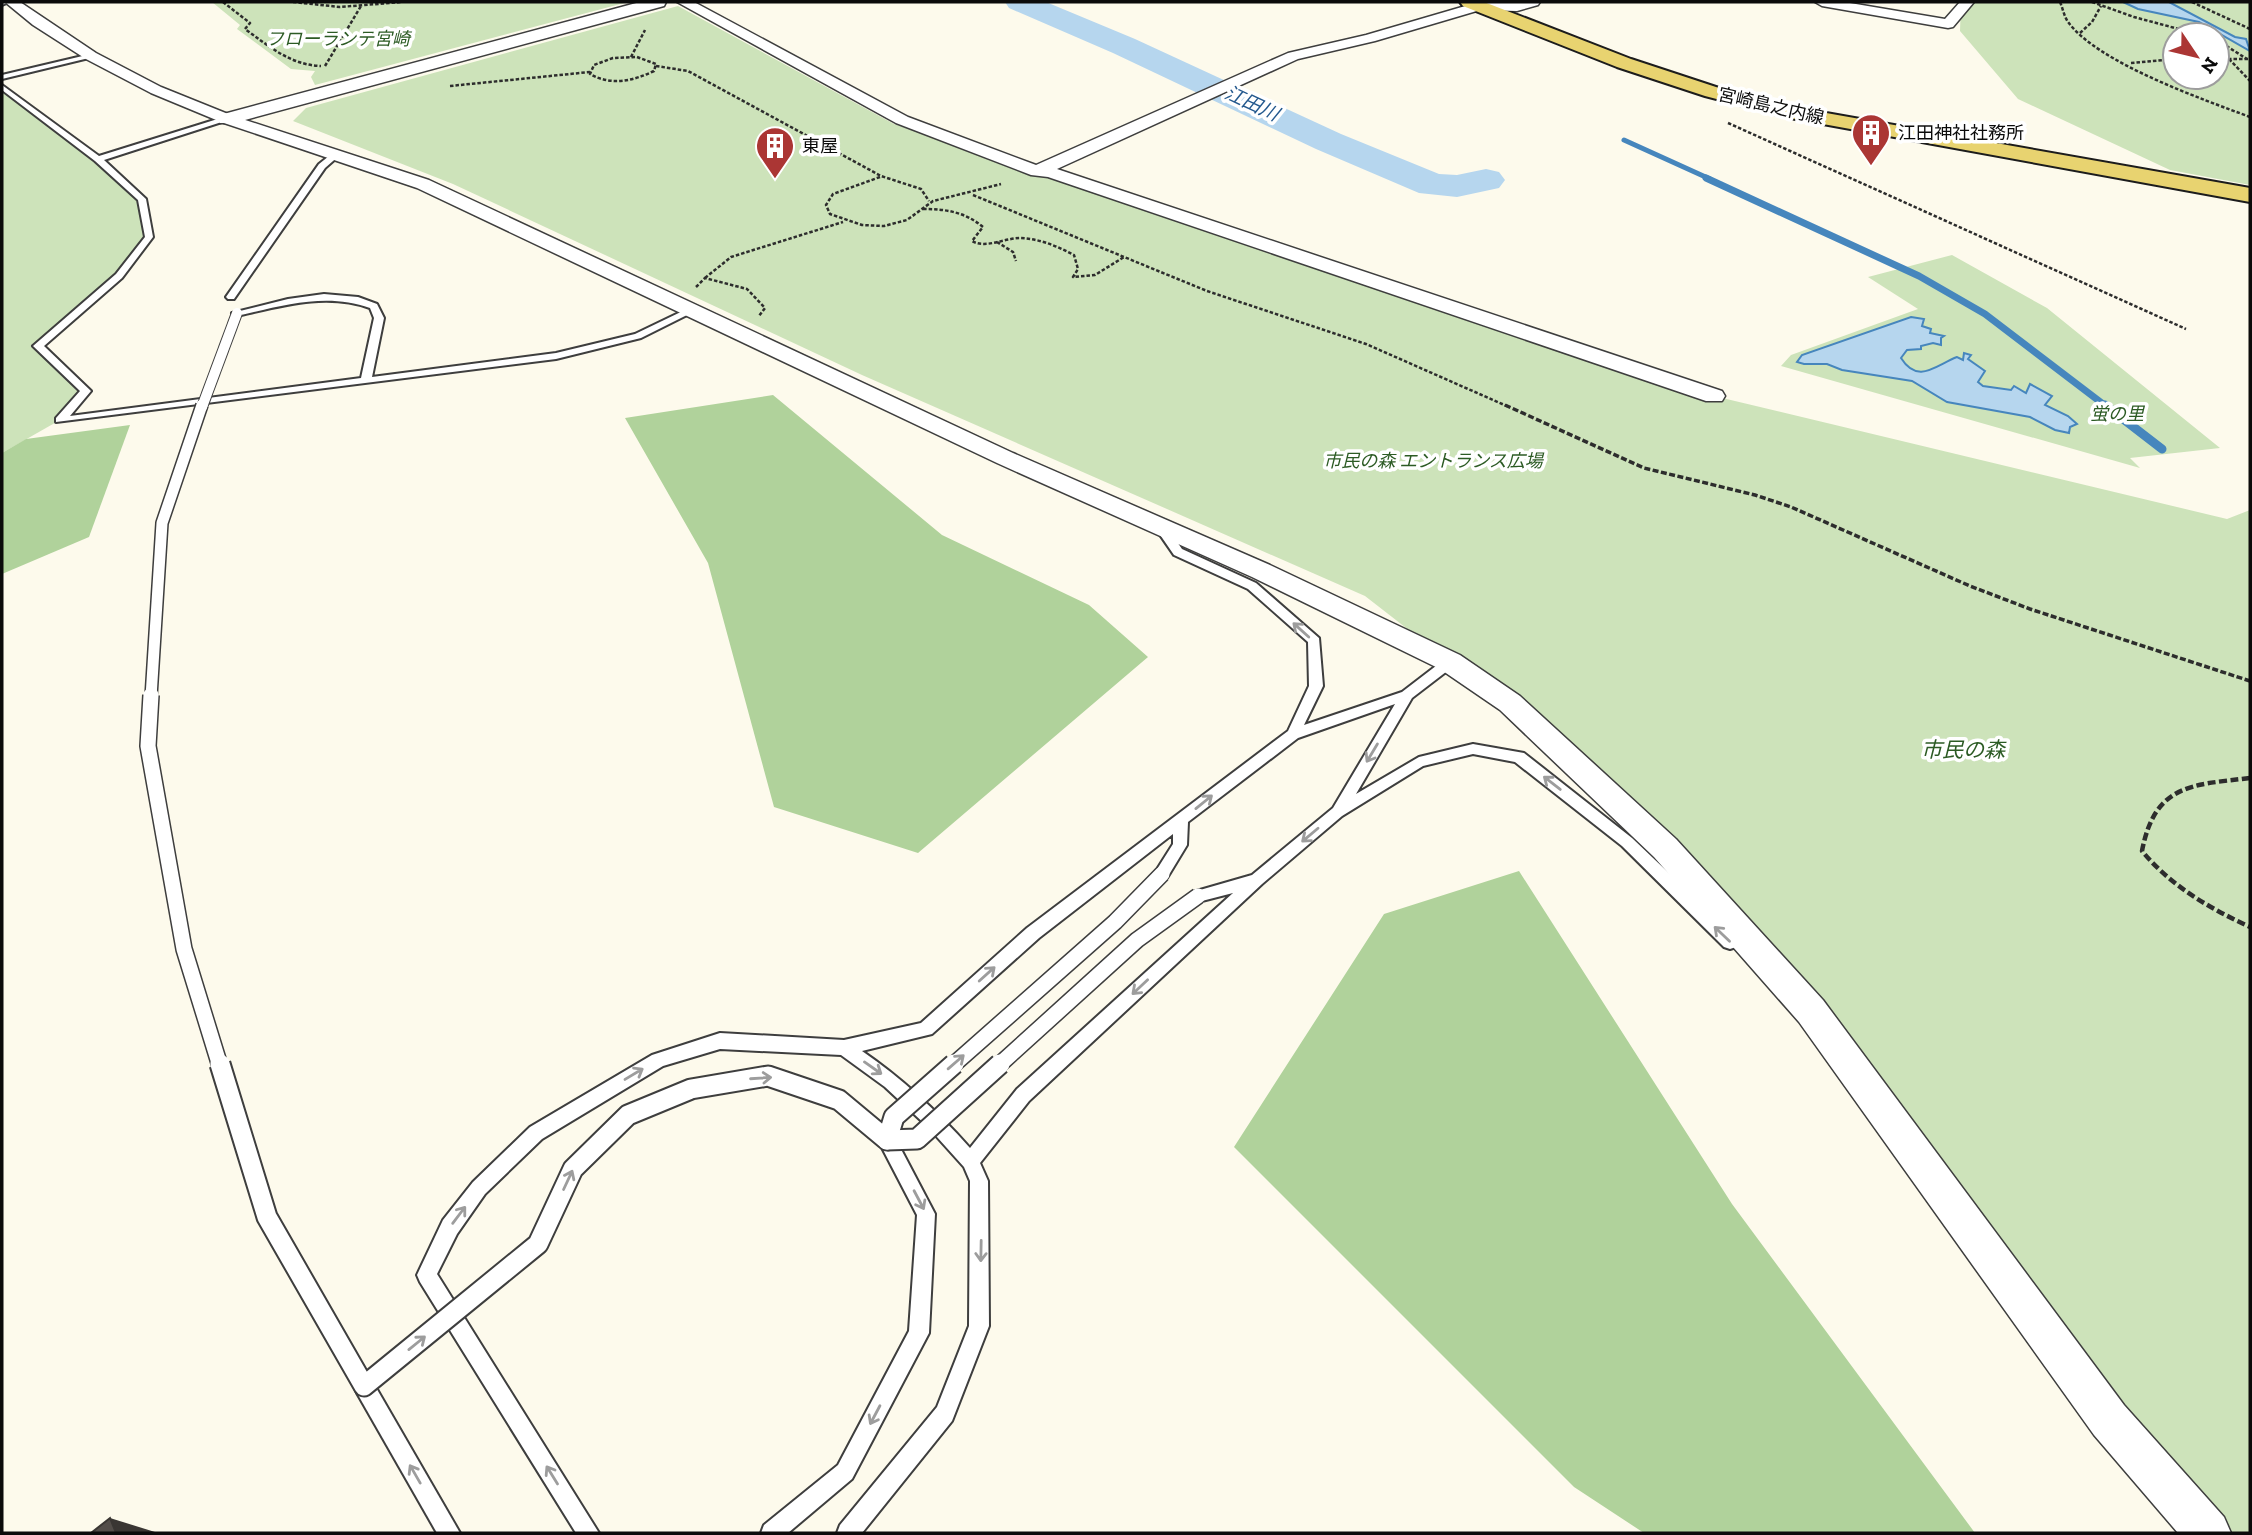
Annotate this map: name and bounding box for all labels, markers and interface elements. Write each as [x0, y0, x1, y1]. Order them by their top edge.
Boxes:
north arrow [2161, 21, 2231, 91]
park label: フローランテ宮崎 [266, 28, 413, 50]
text: N [2196, 53, 2223, 78]
water label: 江田川 [1221, 81, 1284, 127]
street label: 宮崎島之内線 [1716, 83, 1826, 129]
building icon: 江田神社社務所 [1850, 112, 1892, 167]
place label: 江田神社社務所 [1898, 122, 2024, 144]
building icon: 東屋 [754, 125, 796, 180]
place label: 東屋 [802, 135, 838, 157]
park label: 蛍の里 [2090, 403, 2146, 425]
park label: 市民の森 エントランス広場 [1323, 450, 1545, 472]
one-way arrow [1292, 622, 1310, 638]
park label: 市民の森 [1921, 737, 2007, 762]
one-way arrow [1365, 743, 1379, 763]
one-way arrow [1544, 776, 1562, 791]
one-way arrow [1194, 794, 1212, 810]
one-way arrow [1301, 827, 1319, 843]
one-way arrow [1714, 926, 1731, 943]
one-way arrow [978, 966, 996, 982]
one-way arrow [1132, 979, 1149, 996]
one-way arrow [946, 1055, 964, 1071]
one-way arrow [863, 1061, 882, 1075]
one-way arrow [624, 1067, 644, 1081]
one-way arrow [749, 1072, 772, 1085]
one-way arrow [562, 1169, 575, 1191]
one-way arrow [912, 1190, 926, 1210]
one-way arrow [451, 1206, 466, 1225]
one-way arrow [974, 1240, 988, 1263]
one-way arrow [408, 1335, 426, 1351]
one-way arrow [868, 1404, 881, 1425]
one-way arrow [408, 1464, 421, 1485]
one-way arrow [544, 1466, 558, 1486]

